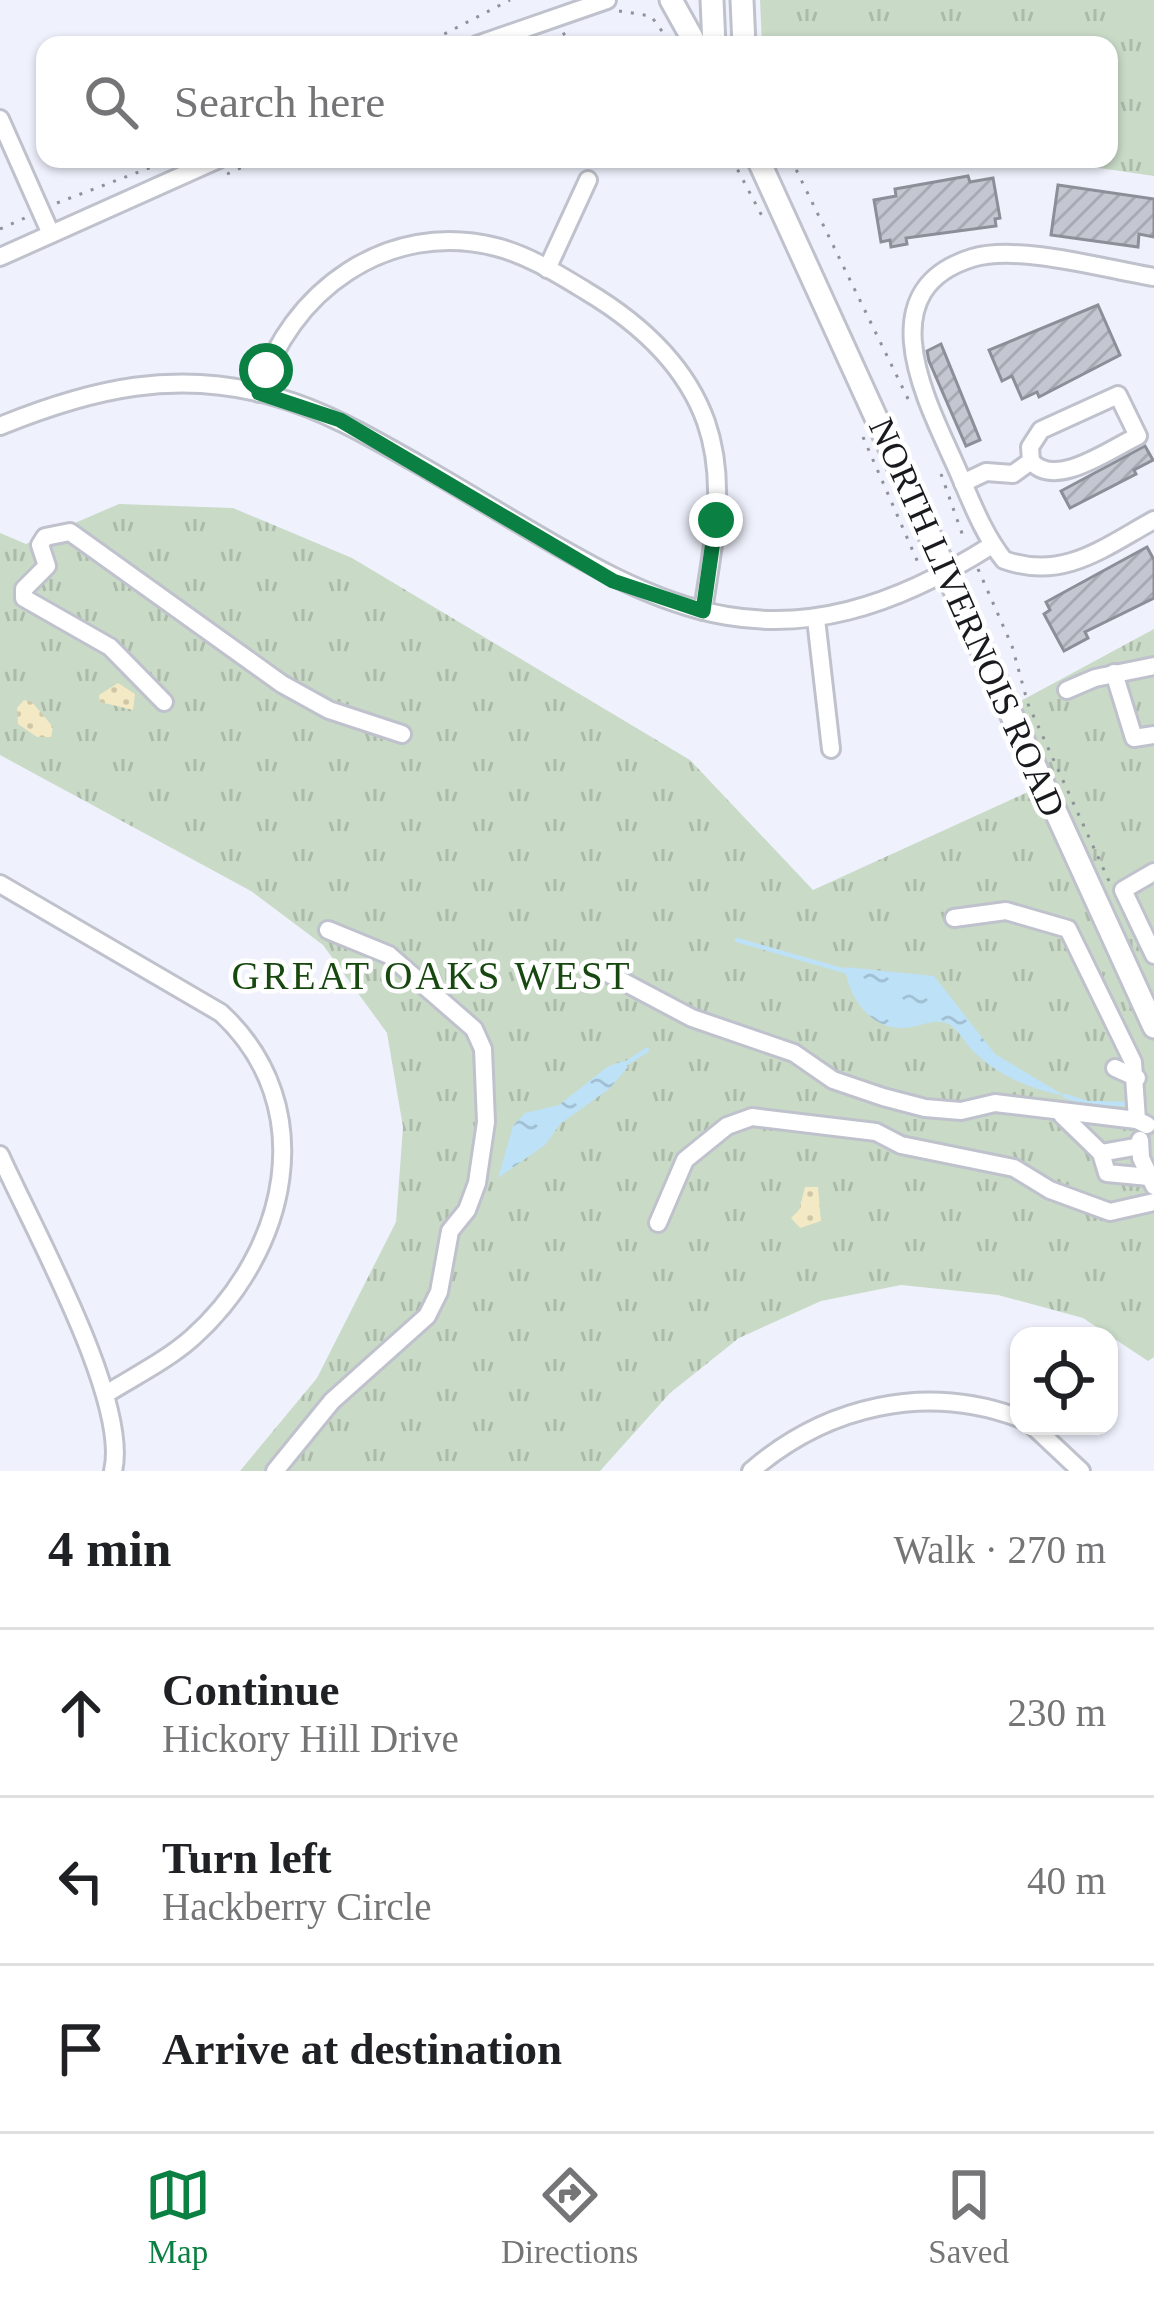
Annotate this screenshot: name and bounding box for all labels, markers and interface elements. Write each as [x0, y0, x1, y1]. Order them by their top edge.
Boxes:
search box [36, 36, 1118, 168]
icon: search [78, 69, 144, 135]
text: Search here [174, 77, 385, 127]
route start [239, 343, 293, 397]
street label: NORTH LIVERNOIS ROAD [861, 412, 1073, 823]
route end [689, 493, 743, 547]
district label: GREAT OAKS WEST [231, 954, 633, 997]
map controls [1010, 1327, 1118, 1435]
button: locate [1010, 1327, 1118, 1435]
text: 4 min [48, 1521, 171, 1577]
text: Walk · 270 m [894, 1528, 1106, 1571]
text: Continue [162, 1665, 340, 1715]
icon: ahead [48, 1680, 114, 1746]
text: 230 m [1007, 1691, 1106, 1734]
text: Hickory Hill Drive [162, 1717, 459, 1760]
text: Turn left [162, 1833, 332, 1883]
icon: left [48, 1848, 114, 1914]
text: 40 m [1027, 1859, 1106, 1902]
text: Hackberry Circle [162, 1885, 432, 1928]
icon: arrive [48, 2016, 114, 2082]
text: Arrive at destination [162, 2024, 562, 2074]
tab: Map [145, 2162, 211, 2271]
tab: Directions [501, 2162, 638, 2271]
tab: Saved [928, 2162, 1009, 2271]

